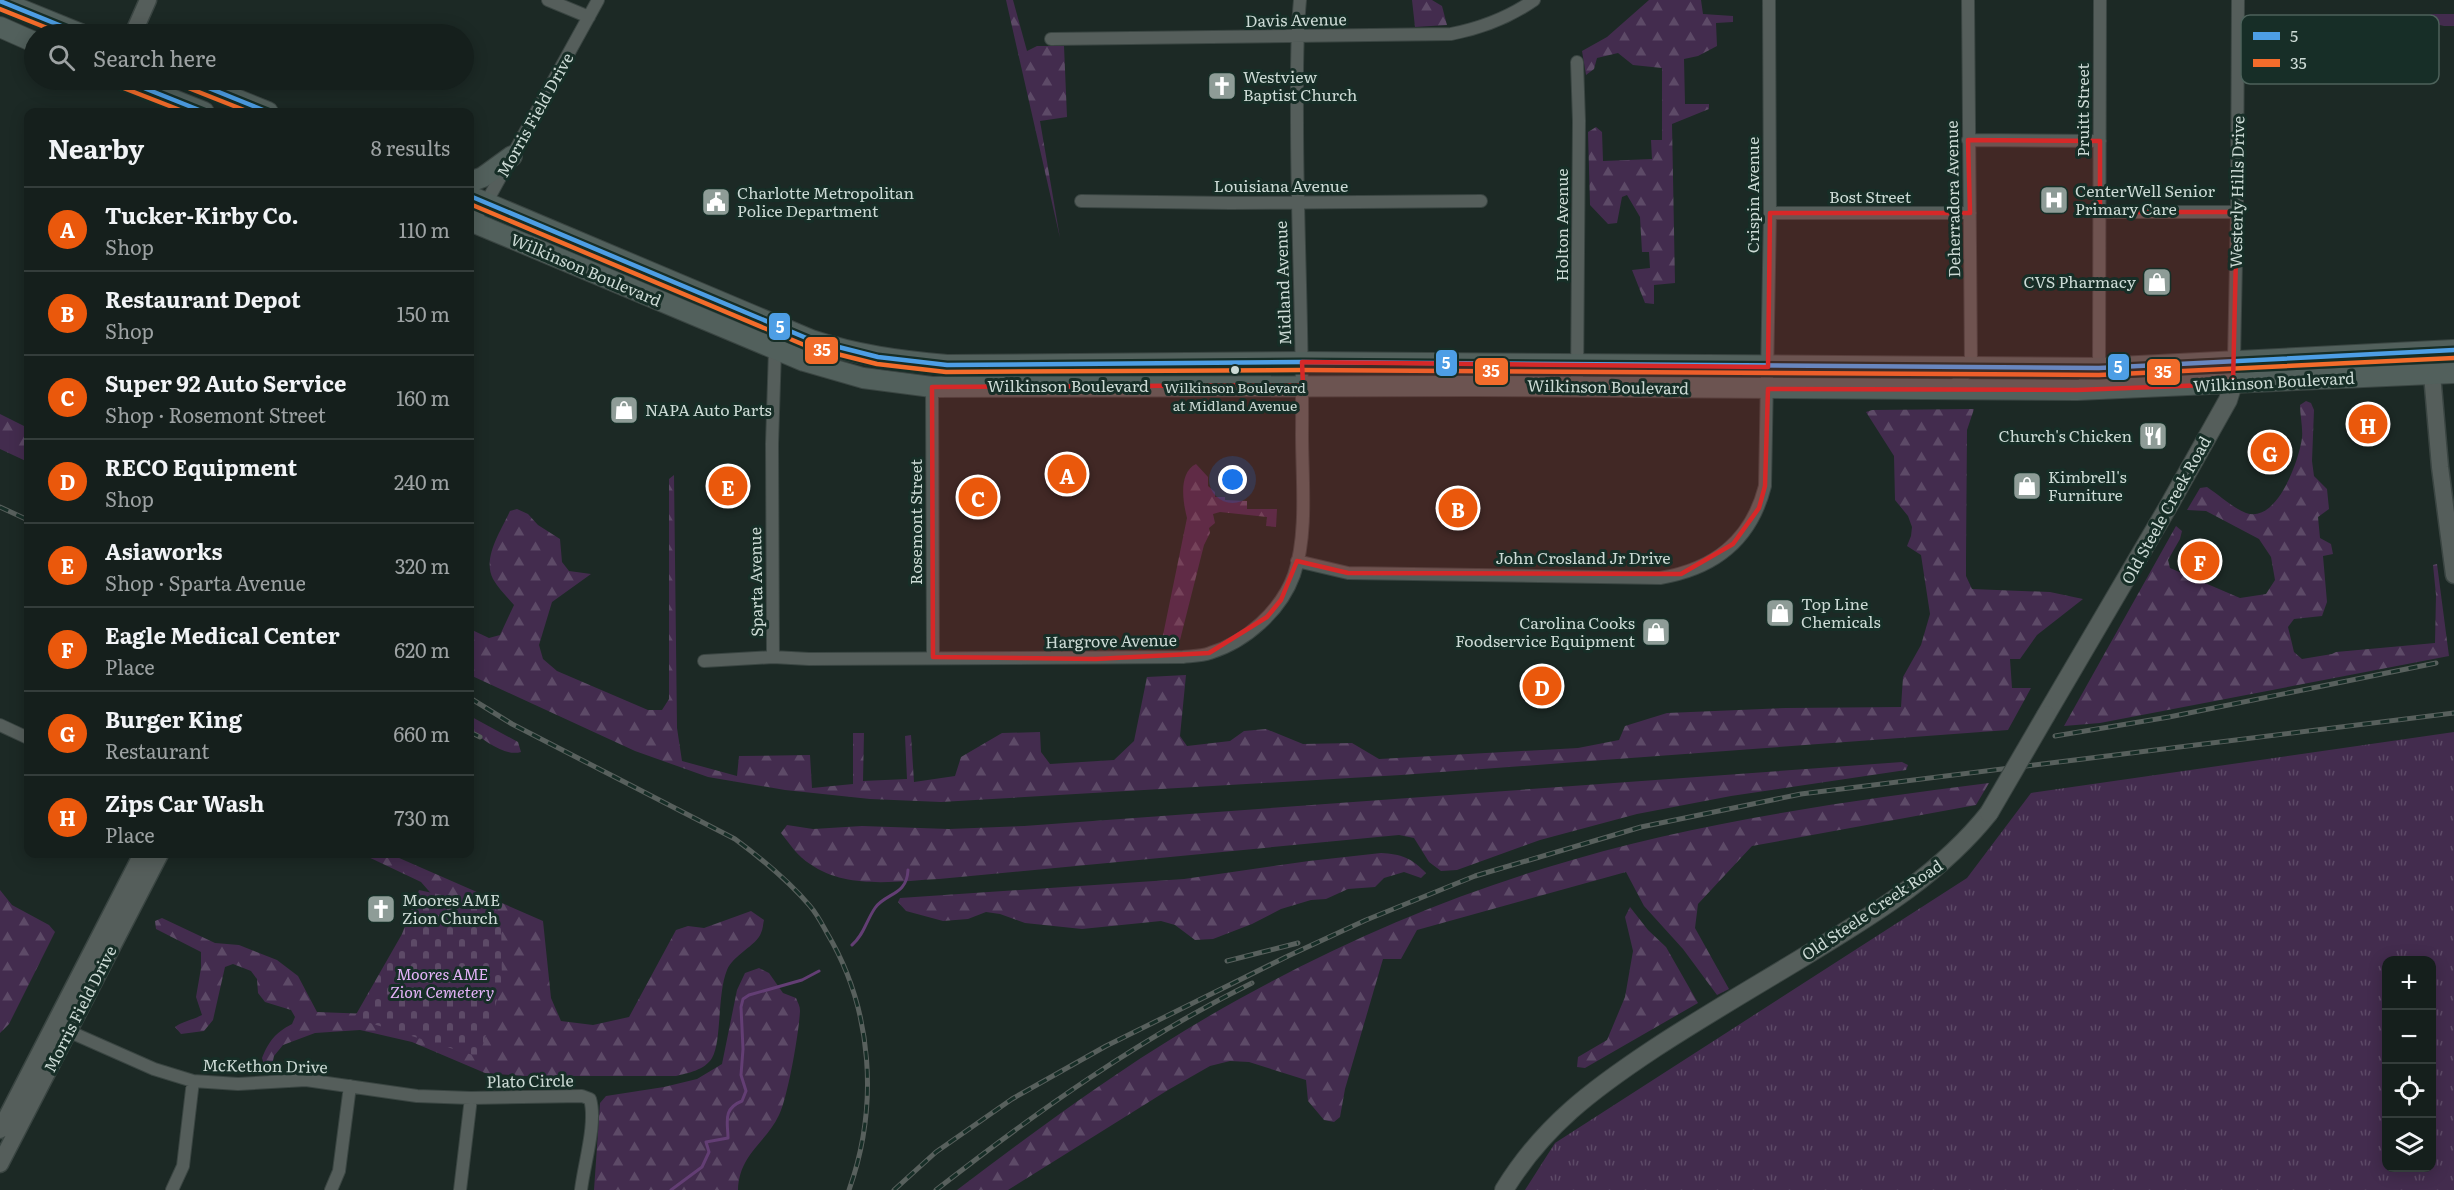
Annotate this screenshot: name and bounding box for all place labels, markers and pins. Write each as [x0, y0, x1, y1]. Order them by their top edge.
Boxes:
place label: Westview Baptist Church [1243, 64, 1358, 106]
church icon: Westview Baptist Church [1206, 70, 1238, 102]
place label: CenterWell Senior Primary Care [2075, 178, 2215, 220]
place label: Charlotte Metropolitan Police Department [737, 180, 915, 222]
hospital icon: CenterWell Senior Primary Care [2038, 184, 2070, 216]
public building icon: Charlotte Metropolitan Police Department [700, 186, 732, 218]
shop icon: CVS Pharmacy [2141, 266, 2173, 298]
place label: CVS Pharmacy [2024, 269, 2137, 293]
marker: Wilkinson Boulevard at Midland Avenue [1229, 364, 1241, 376]
place label: Wilkinson Boulevard at Midland Avenue [1164, 377, 1306, 415]
shop icon: NAPA Auto Parts [608, 394, 640, 426]
place label: NAPA Auto Parts [645, 397, 772, 421]
pin: H [2348, 402, 2388, 446]
restaurant icon: Church's Chicken [2137, 420, 2169, 452]
place label: Church's Chicken [1999, 423, 2132, 447]
pin: G [2250, 430, 2290, 474]
pin: A [1048, 452, 1086, 496]
pin: E [708, 464, 748, 508]
place label: Kimbrell's Furniture [2048, 464, 2127, 506]
shop icon: Kimbrell's Furniture [2011, 470, 2043, 502]
pin: C [958, 474, 998, 520]
pin: B [1438, 486, 1478, 530]
pin: F [2180, 538, 2220, 584]
place label: Top Line Chemicals [1801, 591, 1881, 633]
shop icon: Top Line Chemicals [1764, 597, 1796, 629]
place label: Carolina Cooks Foodservice Equipment [1455, 610, 1636, 652]
shop icon: Carolina Cooks Foodservice Equipment [1640, 616, 1672, 648]
pin: D [1522, 664, 1562, 708]
place label: Moores AME Zion Church [402, 887, 500, 929]
church icon: Moores AME Zion Church [365, 893, 397, 925]

